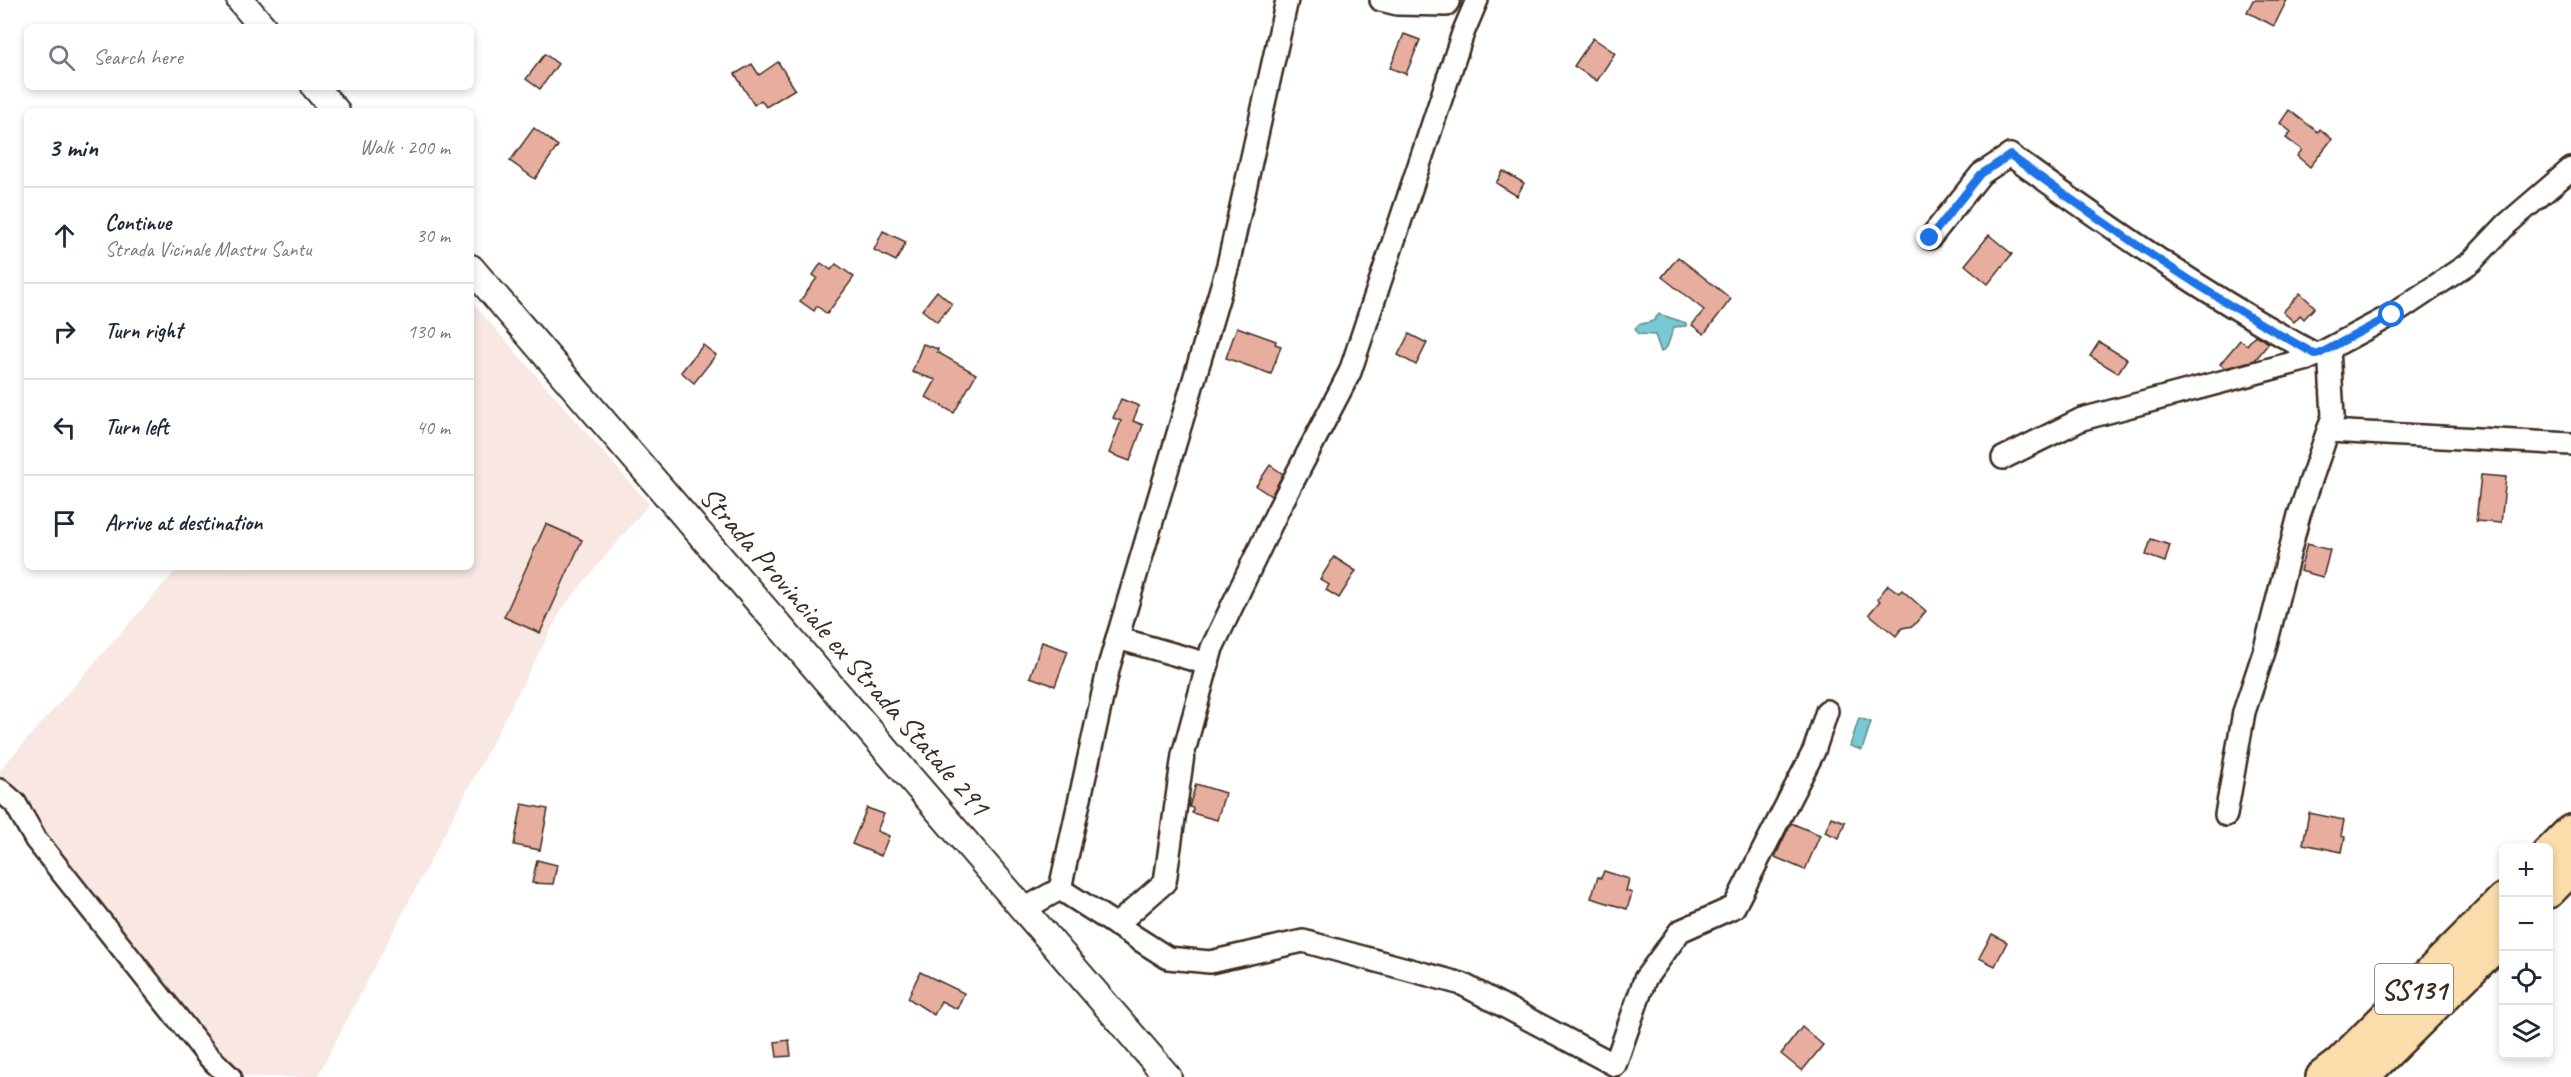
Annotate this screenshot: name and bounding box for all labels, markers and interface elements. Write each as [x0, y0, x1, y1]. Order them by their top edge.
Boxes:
search box [24, 24, 474, 90]
icon: search [45, 41, 78, 74]
text: Search here [93, 43, 183, 71]
text: 3 min [48, 131, 98, 164]
text: Walk · 200 m [360, 135, 450, 160]
text: Continue [105, 209, 171, 237]
icon: ahead [48, 219, 81, 252]
text: 30 m [416, 223, 450, 248]
route end [1916, 224, 1942, 250]
text: Strada Vicinale Mastru Santu [105, 237, 311, 262]
route start [2378, 301, 2404, 327]
icon: right [48, 315, 81, 348]
text: Turn right [105, 317, 182, 345]
text: 130 m [407, 319, 450, 344]
icon: left [48, 411, 81, 444]
text: Turn left [105, 413, 169, 441]
text: 40 m [416, 415, 450, 440]
street label: Strada Provinciale ex Strada Statale 291 [691, 478, 1000, 825]
icon: arrive [48, 507, 81, 540]
text: Arrive at destination [105, 509, 262, 537]
map controls [2499, 843, 2553, 1059]
button: + [2499, 843, 2553, 897]
button: − [2499, 897, 2553, 951]
button: locate [2499, 951, 2553, 1005]
road number: SS131 [2375, 964, 2453, 1014]
button: layers [2499, 1005, 2553, 1059]

